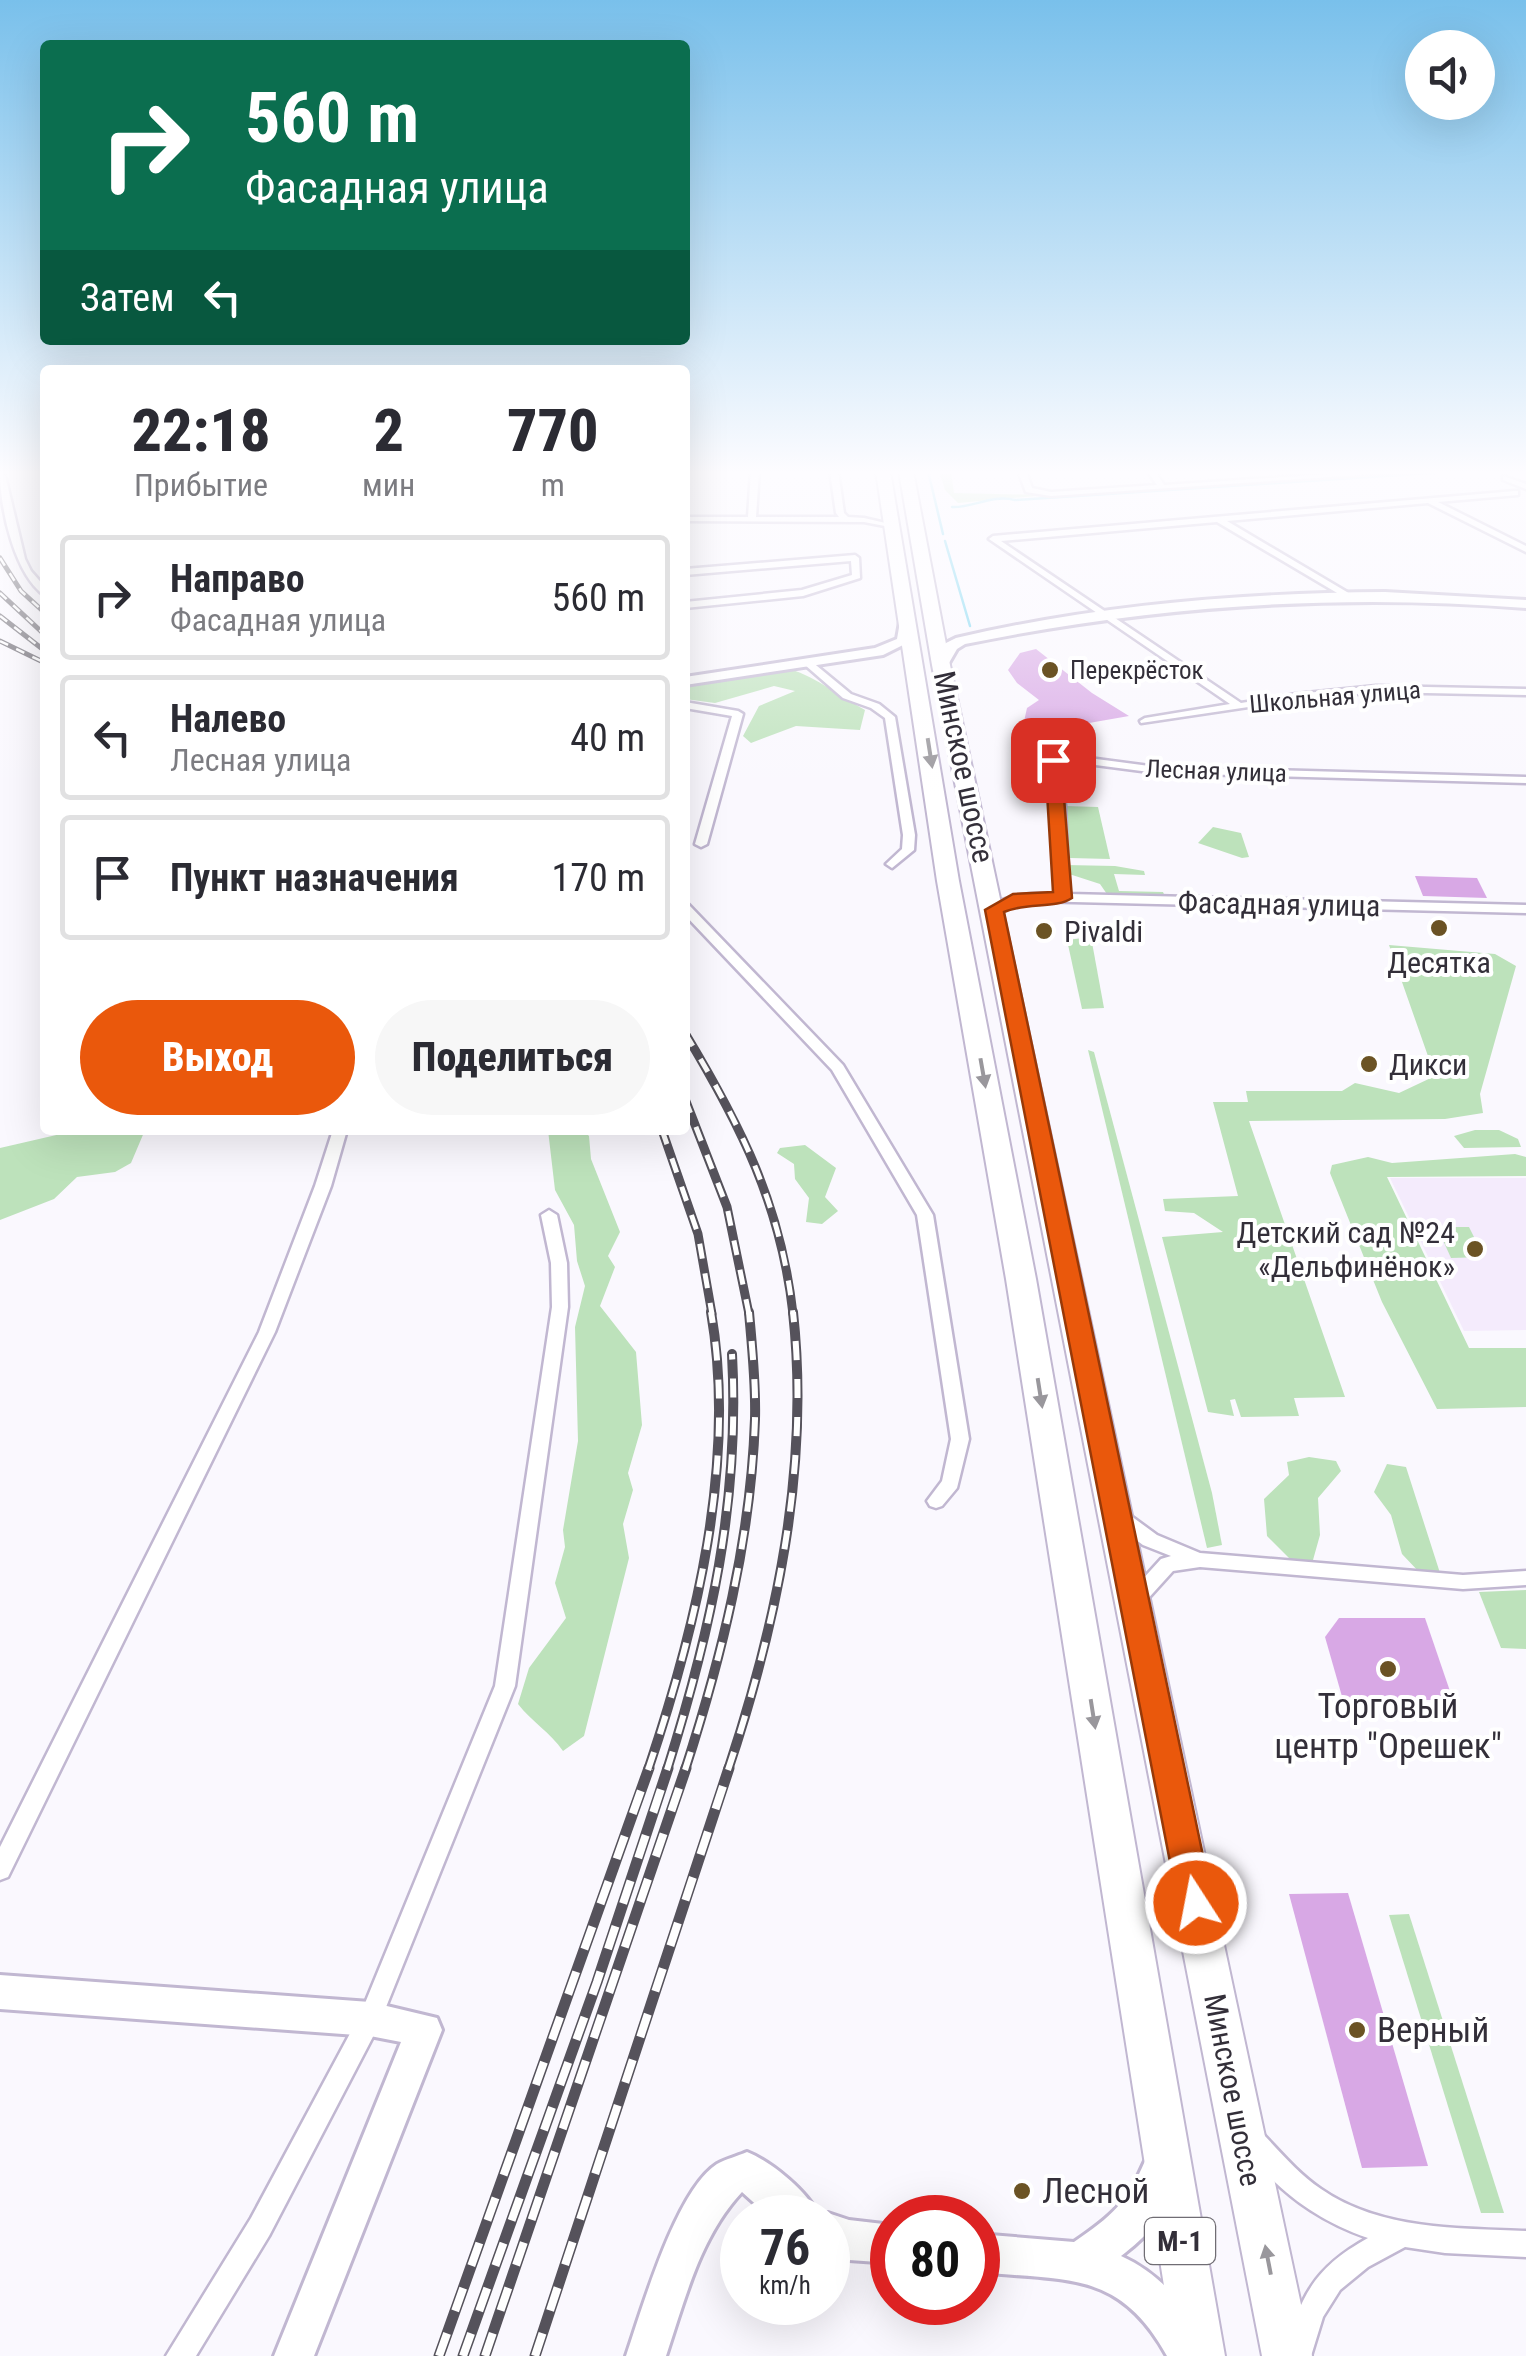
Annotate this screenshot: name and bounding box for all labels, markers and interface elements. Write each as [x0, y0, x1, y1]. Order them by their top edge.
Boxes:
map controls [1405, 30, 1495, 120]
button: sound [1405, 30, 1495, 120]
text: 560 m [245, 77, 419, 159]
icon: right [80, 80, 210, 210]
text: Фасадная улица [245, 161, 549, 214]
icon: left [195, 270, 250, 325]
text: Затем [80, 276, 175, 320]
text: 22:18 [132, 395, 271, 466]
text: 2 [373, 395, 404, 466]
text: 770 [507, 395, 598, 466]
text: Прибытие [134, 466, 268, 504]
text: мин [362, 466, 415, 504]
text: m [541, 466, 565, 504]
text: Направо [170, 557, 305, 601]
icon: right [85, 570, 140, 625]
text: 560 m [551, 576, 645, 620]
text: Фасадная улица [170, 601, 386, 639]
place label: Перекрёсток [1070, 656, 1204, 685]
marker: Перекрёсток [1039, 659, 1061, 681]
street label: Минское шоссе [927, 668, 1001, 866]
street label: Школьная улица [1248, 675, 1422, 719]
text: Налево [170, 697, 286, 741]
icon: left [85, 710, 140, 765]
text: 40 m [570, 716, 645, 760]
pin [1011, 718, 1096, 803]
icon: arrive [1026, 733, 1081, 788]
one-way arrow [922, 738, 938, 769]
text: Лесная улица [170, 741, 351, 779]
street label: Лесная улица [1145, 754, 1287, 788]
icon: arrive [85, 850, 140, 905]
text: Пункт назначения [170, 856, 459, 900]
text: 170 m [551, 856, 645, 900]
street label: Фасадная улица [1177, 885, 1381, 923]
place label: Pivaldi [1064, 914, 1143, 949]
marker: Десятка [1428, 917, 1450, 939]
marker: Pivaldi [1033, 920, 1055, 942]
place label: Десятка [1387, 945, 1491, 980]
button: Выход [80, 1000, 355, 1115]
button: Поделиться [375, 1000, 650, 1115]
place label: Дикси [1389, 1047, 1467, 1082]
marker: Дикси [1358, 1053, 1380, 1075]
one-way arrow [976, 1058, 991, 1090]
place label: Детский сад №24 «Дельфинёнок» [1237, 1215, 1455, 1284]
marker: Детский сад №24 «Дельфинёнок» [1464, 1238, 1486, 1260]
one-way arrow [1033, 1378, 1048, 1410]
marker: Торговый центр "Орешек" [1377, 1658, 1399, 1680]
place label: Торговый центр "Орешек" [1274, 1686, 1502, 1767]
one-way arrow [1086, 1699, 1101, 1730]
position arrow [1144, 1851, 1248, 1955]
street label: Минское шоссе [1197, 1991, 1269, 2189]
place label: Верный [1377, 2010, 1489, 2051]
marker: Верный [1346, 2019, 1368, 2041]
place label: Лесной [1042, 2171, 1149, 2212]
marker: Лесной [1011, 2180, 1033, 2202]
speed limit sign: 80 [870, 2195, 1000, 2325]
road number: М-1 [1145, 2218, 1215, 2264]
text: 76 [760, 2219, 810, 2277]
one-way arrow [1259, 2245, 1275, 2276]
text: km/h [759, 2271, 811, 2300]

